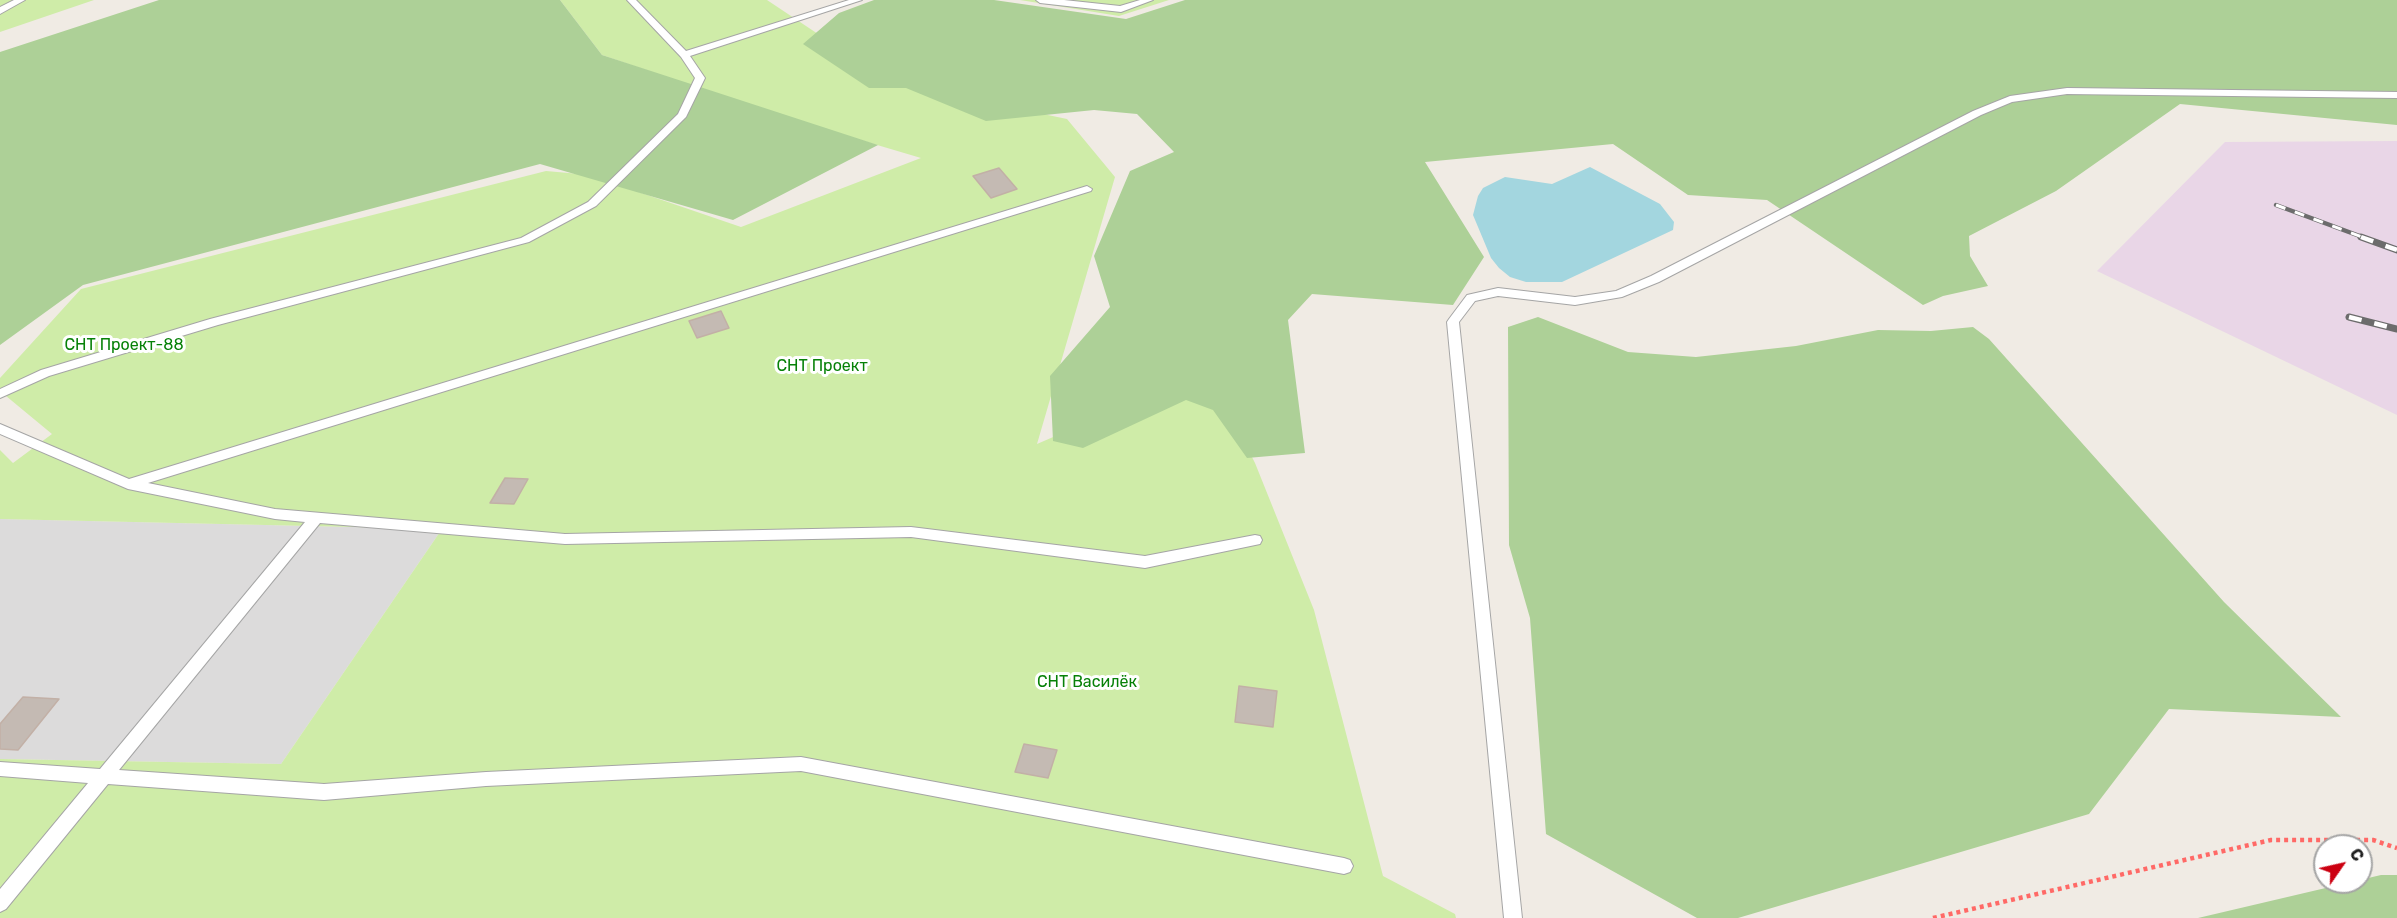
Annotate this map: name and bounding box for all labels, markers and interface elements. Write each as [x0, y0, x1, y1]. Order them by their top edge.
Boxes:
park label: СНТ Проект-88 [64, 335, 184, 355]
park label: СНТ Проект [776, 356, 868, 376]
park label: СНТ Василёк [1037, 672, 1137, 692]
north arrow [2313, 834, 2373, 894]
text: С [2346, 845, 2368, 865]

